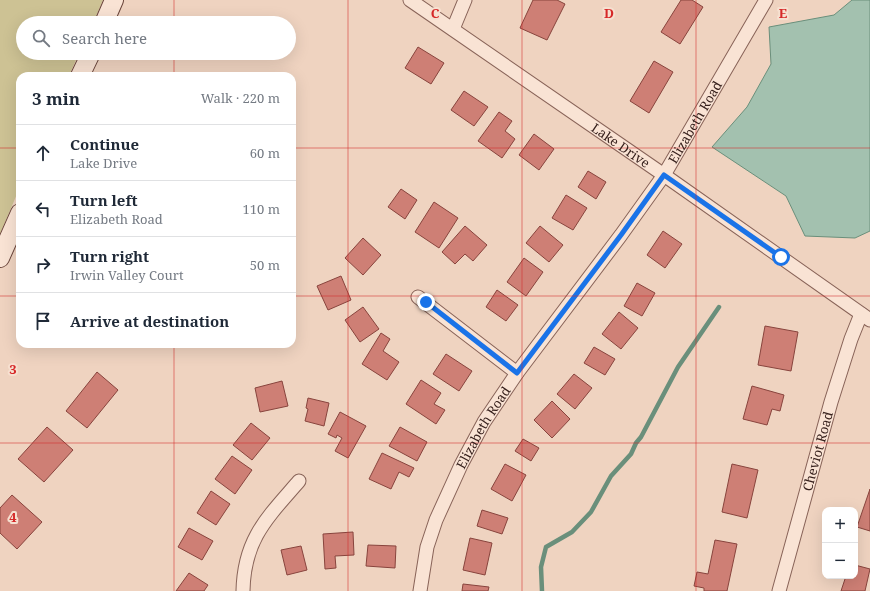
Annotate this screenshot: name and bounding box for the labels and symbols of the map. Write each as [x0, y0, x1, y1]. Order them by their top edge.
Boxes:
text: C [431, 4, 440, 22]
text: D [604, 4, 614, 22]
text: E [779, 4, 788, 22]
street label: Elizabeth Road [664, 78, 726, 167]
street label: Lake Drive [588, 119, 654, 172]
route start [772, 248, 790, 266]
route end [417, 293, 435, 311]
text: 3 [9, 360, 17, 378]
street label: Elizabeth Road [452, 383, 515, 472]
street label: Cheviot Road [798, 409, 837, 493]
text: 4 [9, 508, 17, 526]

